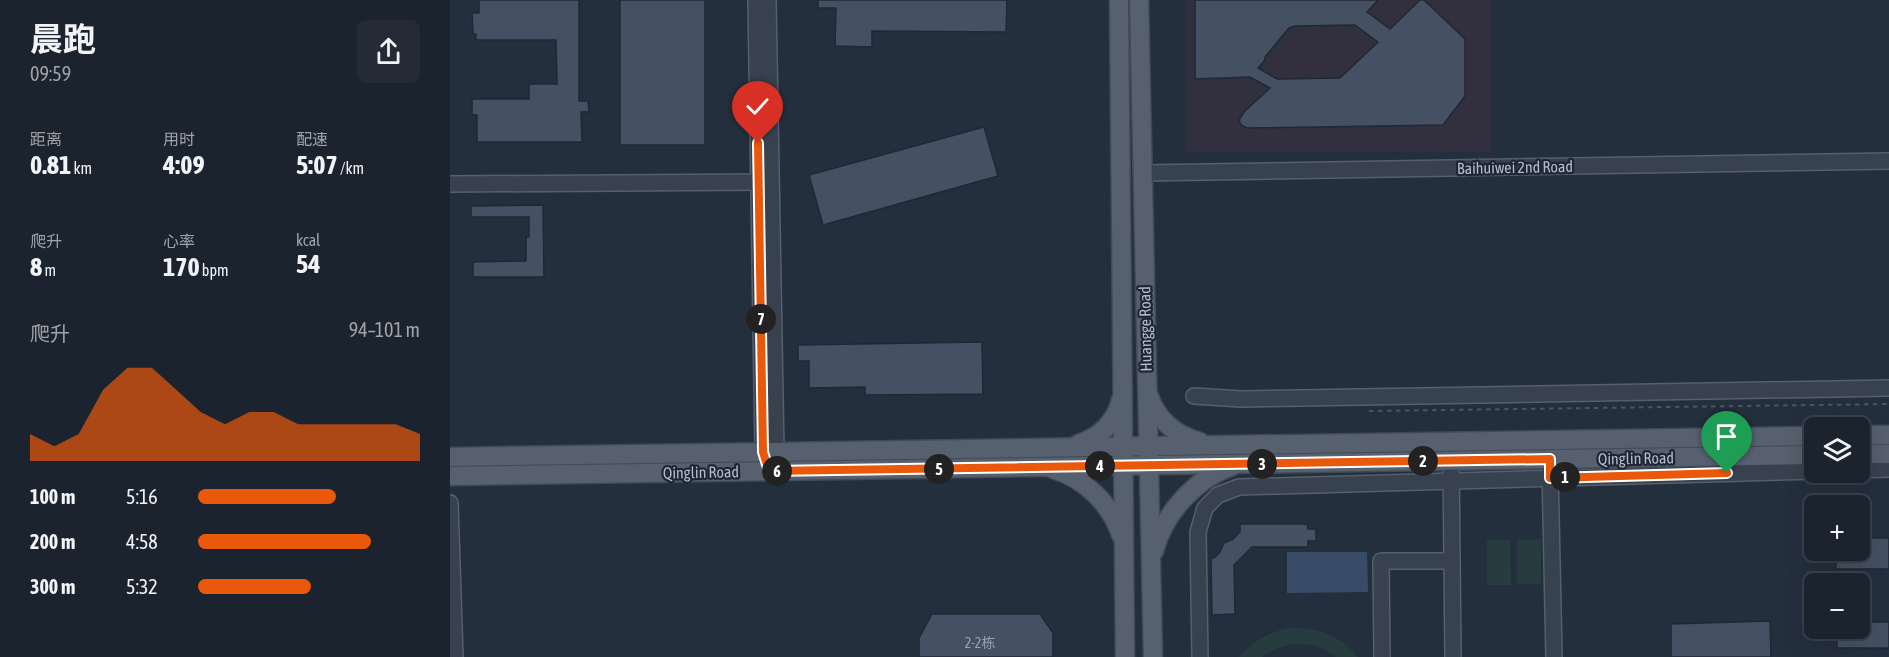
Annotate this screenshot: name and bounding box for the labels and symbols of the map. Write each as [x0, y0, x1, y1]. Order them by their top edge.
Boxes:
pin [732, 81, 783, 143]
street label: Baihuiwei 2nd Road [1457, 157, 1573, 177]
street label: Huangge Road [1135, 286, 1156, 372]
pin: 7 [746, 304, 776, 334]
pin [1701, 411, 1752, 473]
pin: 2 [1408, 446, 1438, 476]
street label: Qinglin Road [1598, 448, 1674, 469]
pin: 3 [1247, 449, 1277, 479]
pin: 4 [1085, 451, 1115, 481]
pin: 5 [924, 454, 954, 484]
pin: 6 [762, 456, 792, 486]
street label: Qinglin Road [663, 462, 739, 483]
pin: 1 [1550, 462, 1580, 492]
house number: 2-2栋 [965, 635, 995, 651]

